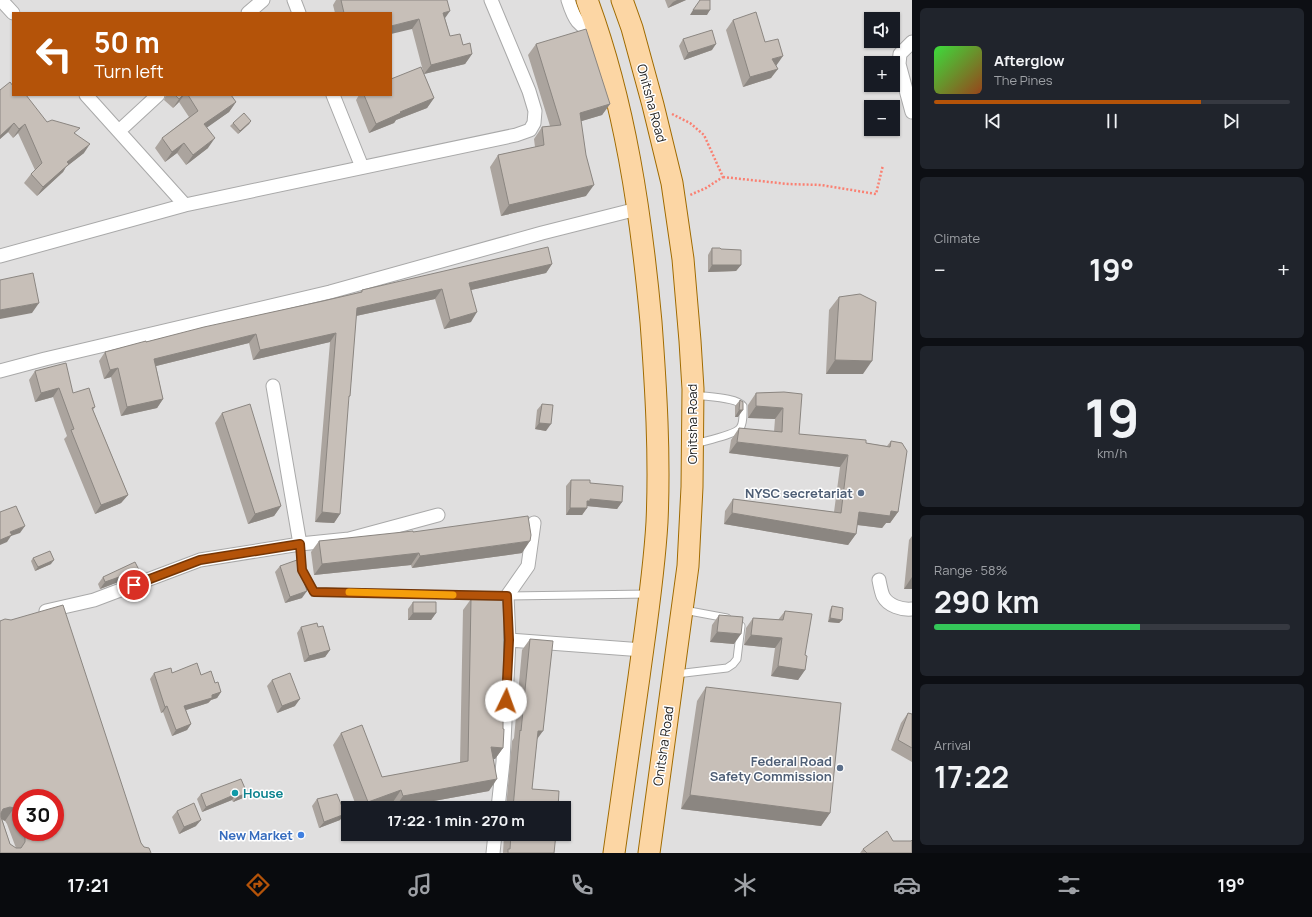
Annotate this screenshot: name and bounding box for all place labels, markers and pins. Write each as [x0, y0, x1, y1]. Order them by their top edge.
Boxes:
place label: NYSC secretariat [745, 484, 853, 502]
marker: NYSC secretariat [856, 488, 866, 498]
pin [117, 568, 151, 602]
place label: Federal Road Safety Commission [710, 752, 832, 785]
marker: Federal Road Safety Commission [835, 763, 845, 773]
place label: House [243, 784, 284, 802]
marker: House [230, 788, 240, 798]
place label: New Market [219, 826, 293, 844]
marker: New Market [296, 830, 306, 840]

